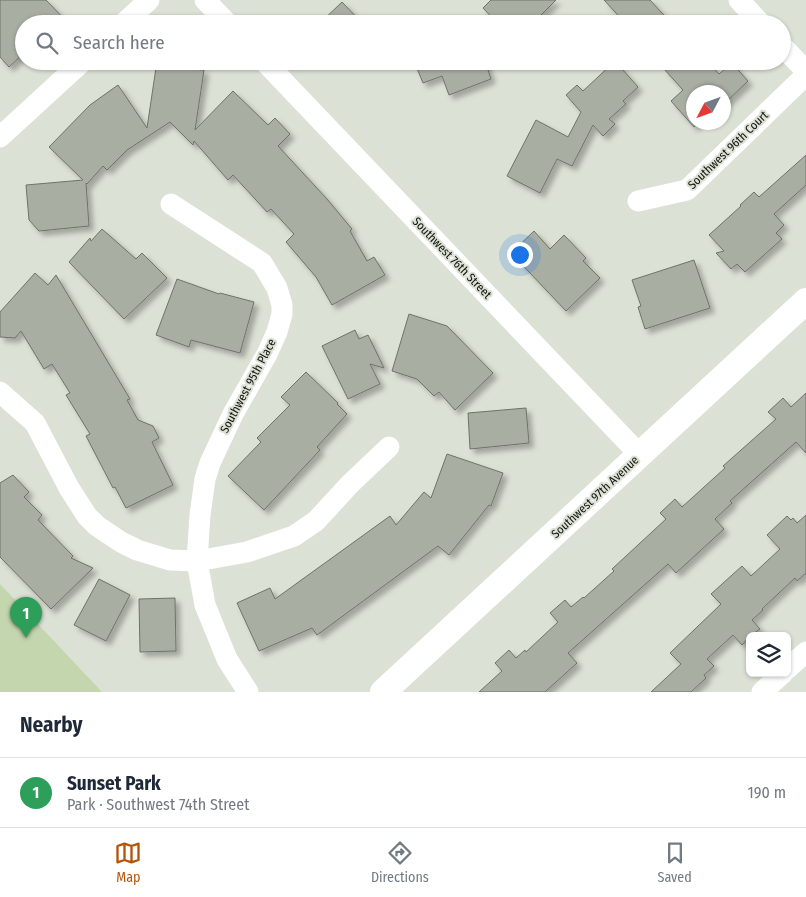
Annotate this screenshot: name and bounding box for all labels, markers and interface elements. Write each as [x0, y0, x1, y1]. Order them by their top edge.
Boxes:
search box [15, 15, 791, 70]
icon: search [33, 29, 61, 57]
text: Search here [73, 31, 165, 54]
north arrow [686, 85, 731, 130]
street label: Southwest 96th Court [685, 108, 771, 192]
street label: Southwest 76th Street [410, 214, 494, 302]
your location [507, 242, 533, 268]
street label: Southwest 95th Place [217, 336, 279, 436]
street label: Southwest 97th Avenue [548, 453, 642, 541]
pin: 1 [10, 597, 42, 638]
map controls [746, 632, 791, 677]
button: layers [746, 632, 791, 677]
text: Nearby [20, 712, 82, 738]
text: Sunset Park [67, 772, 161, 795]
text: 1 [33, 783, 39, 802]
text: 190 m [748, 783, 786, 802]
text: Park · Southwest 74th Street [67, 795, 249, 814]
tab: Map [114, 839, 142, 886]
tab: Directions [371, 839, 429, 886]
tab: Saved [657, 839, 692, 886]

